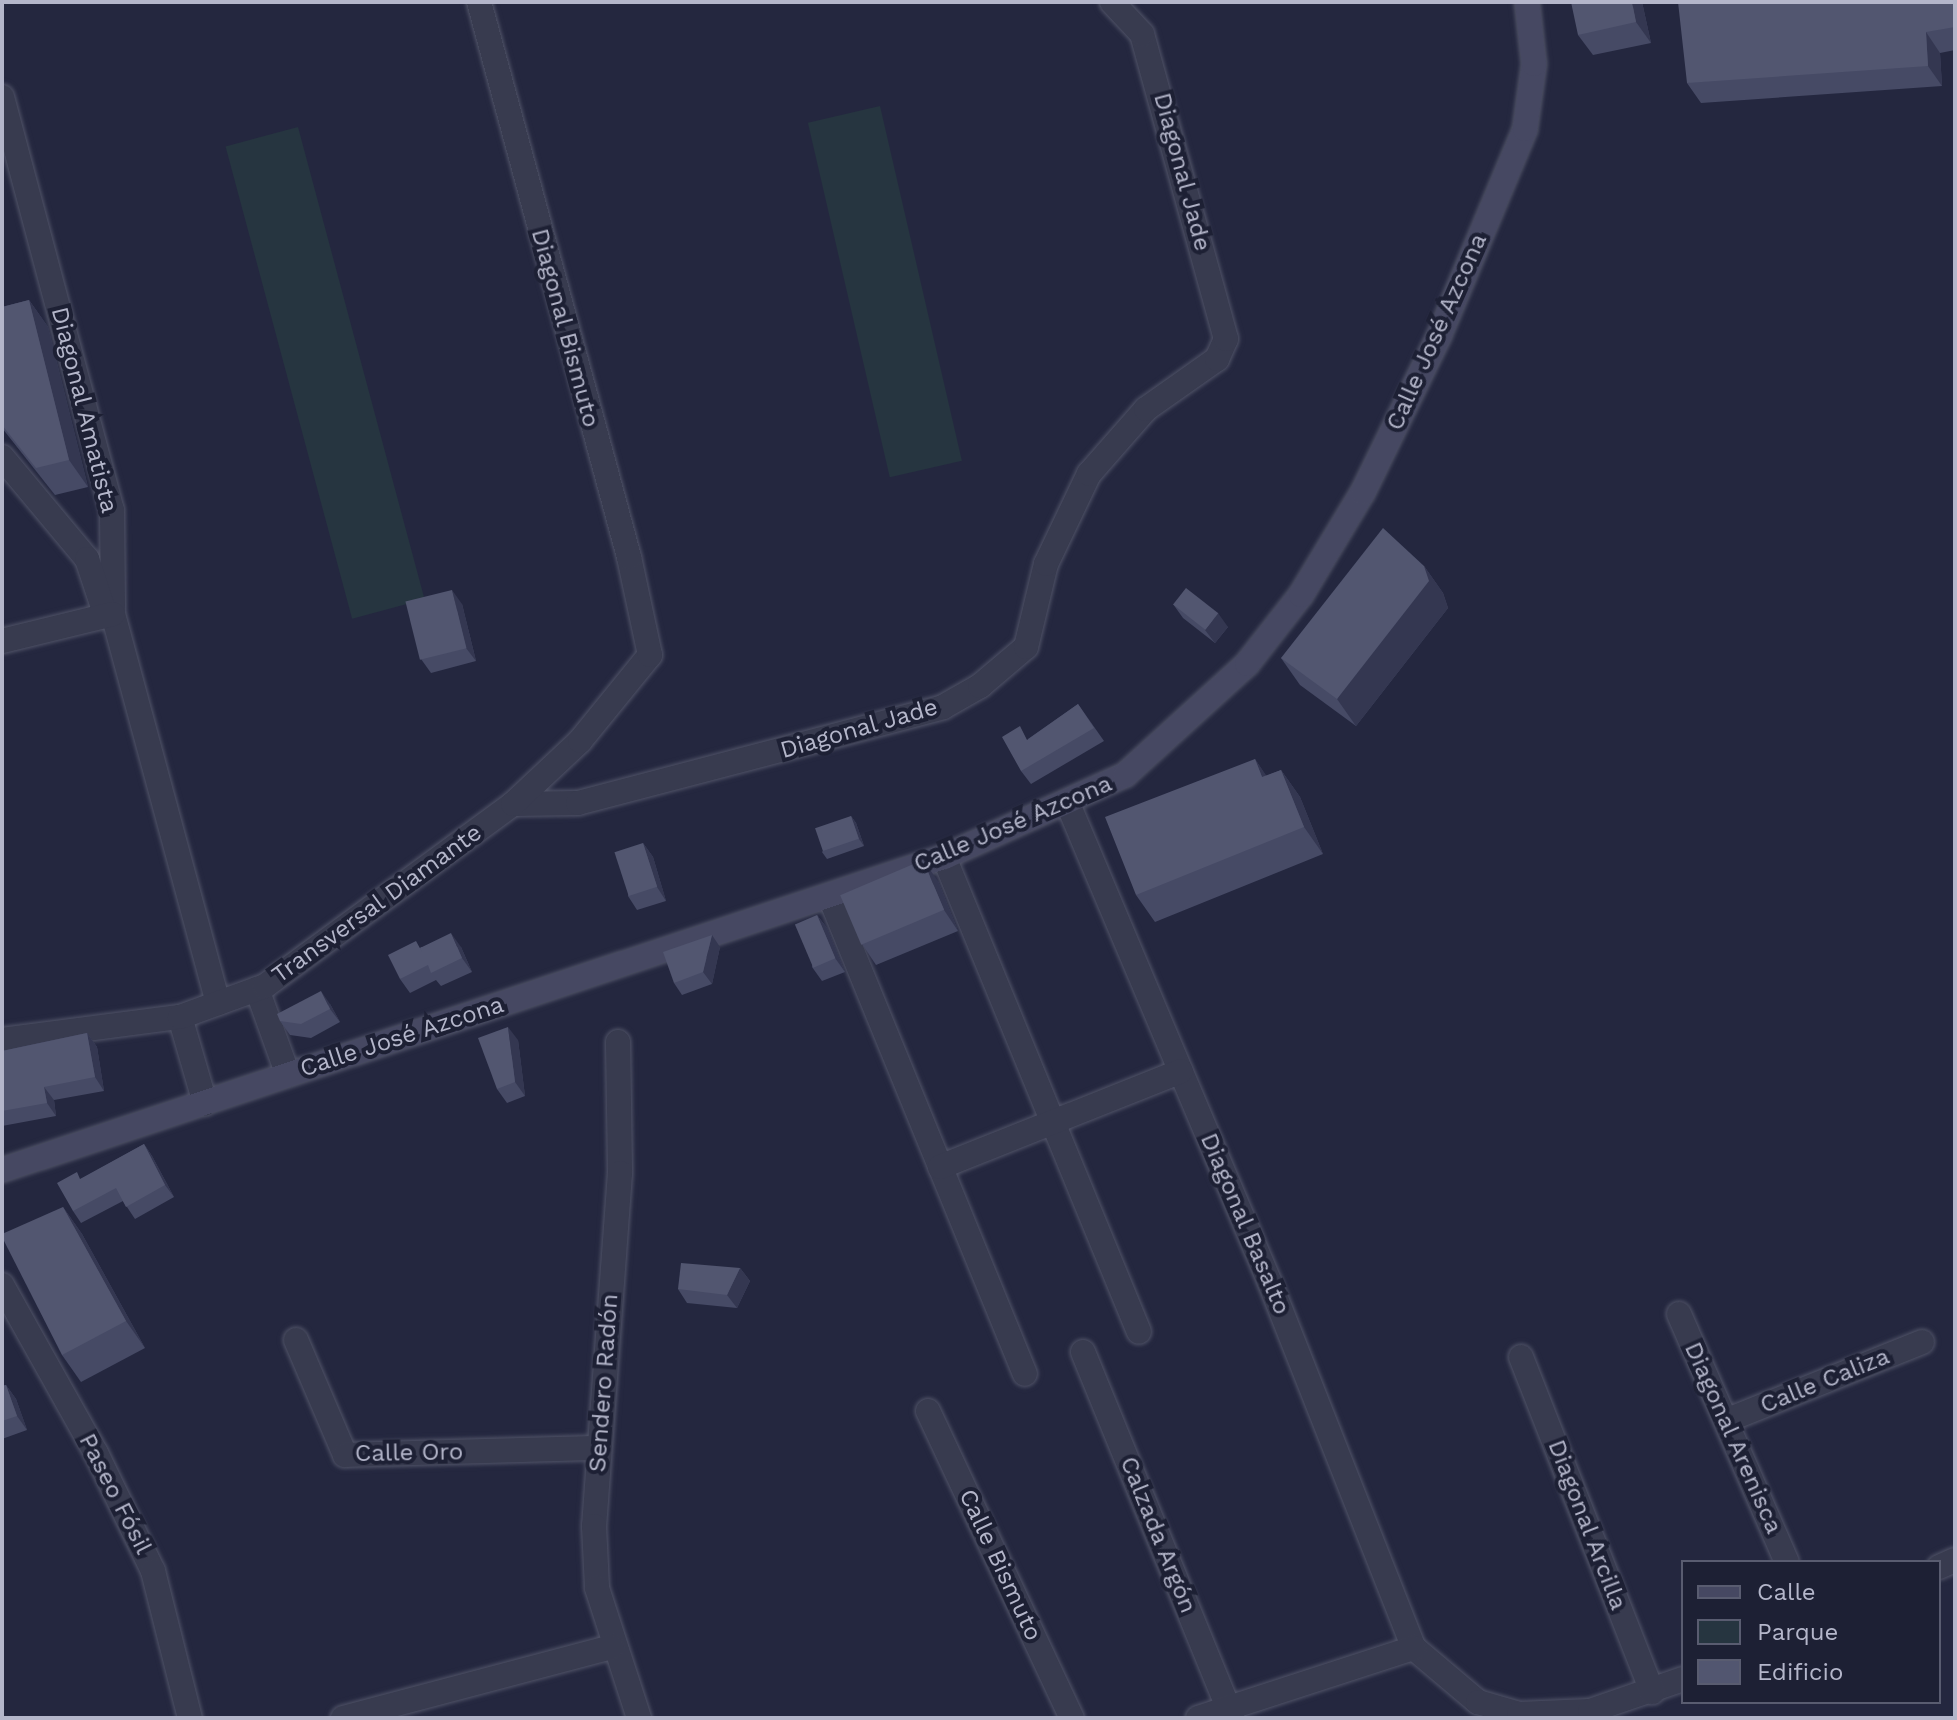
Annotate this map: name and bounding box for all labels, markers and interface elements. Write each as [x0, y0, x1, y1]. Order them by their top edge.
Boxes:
street label: Diagonal Jade [1147, 89, 1217, 255]
street label: Diagonal Bismuto [525, 225, 605, 431]
street label: Calle José Azcona [1380, 228, 1494, 436]
street label: Diagonal Amatista [44, 303, 124, 517]
street label: Diagonal Jade [776, 693, 942, 765]
street label: Calle José Azcona [909, 769, 1117, 879]
street label: Transversal Diamante [266, 818, 488, 990]
street label: Calle José Azcona [296, 990, 508, 1084]
street label: Diagonal Basalto [1194, 1129, 1296, 1319]
street label: Sendero Radón [583, 1293, 625, 1473]
street label: Diagonal Arenisca [1677, 1337, 1789, 1539]
street label: Calle Caliza [1756, 1342, 1894, 1420]
street label: Paseo Fósil [72, 1429, 158, 1559]
street label: Diagonal Arcilla [1541, 1435, 1633, 1615]
street label: Calle Oro [355, 1438, 463, 1468]
street label: Calzada Argón [1113, 1452, 1203, 1618]
street label: Calle Bismuto [952, 1485, 1048, 1645]
legend [1681, 1560, 1941, 1704]
text: Calle [1757, 1578, 1816, 1606]
text: Parque [1757, 1618, 1838, 1646]
text: Edificio [1757, 1658, 1843, 1686]

